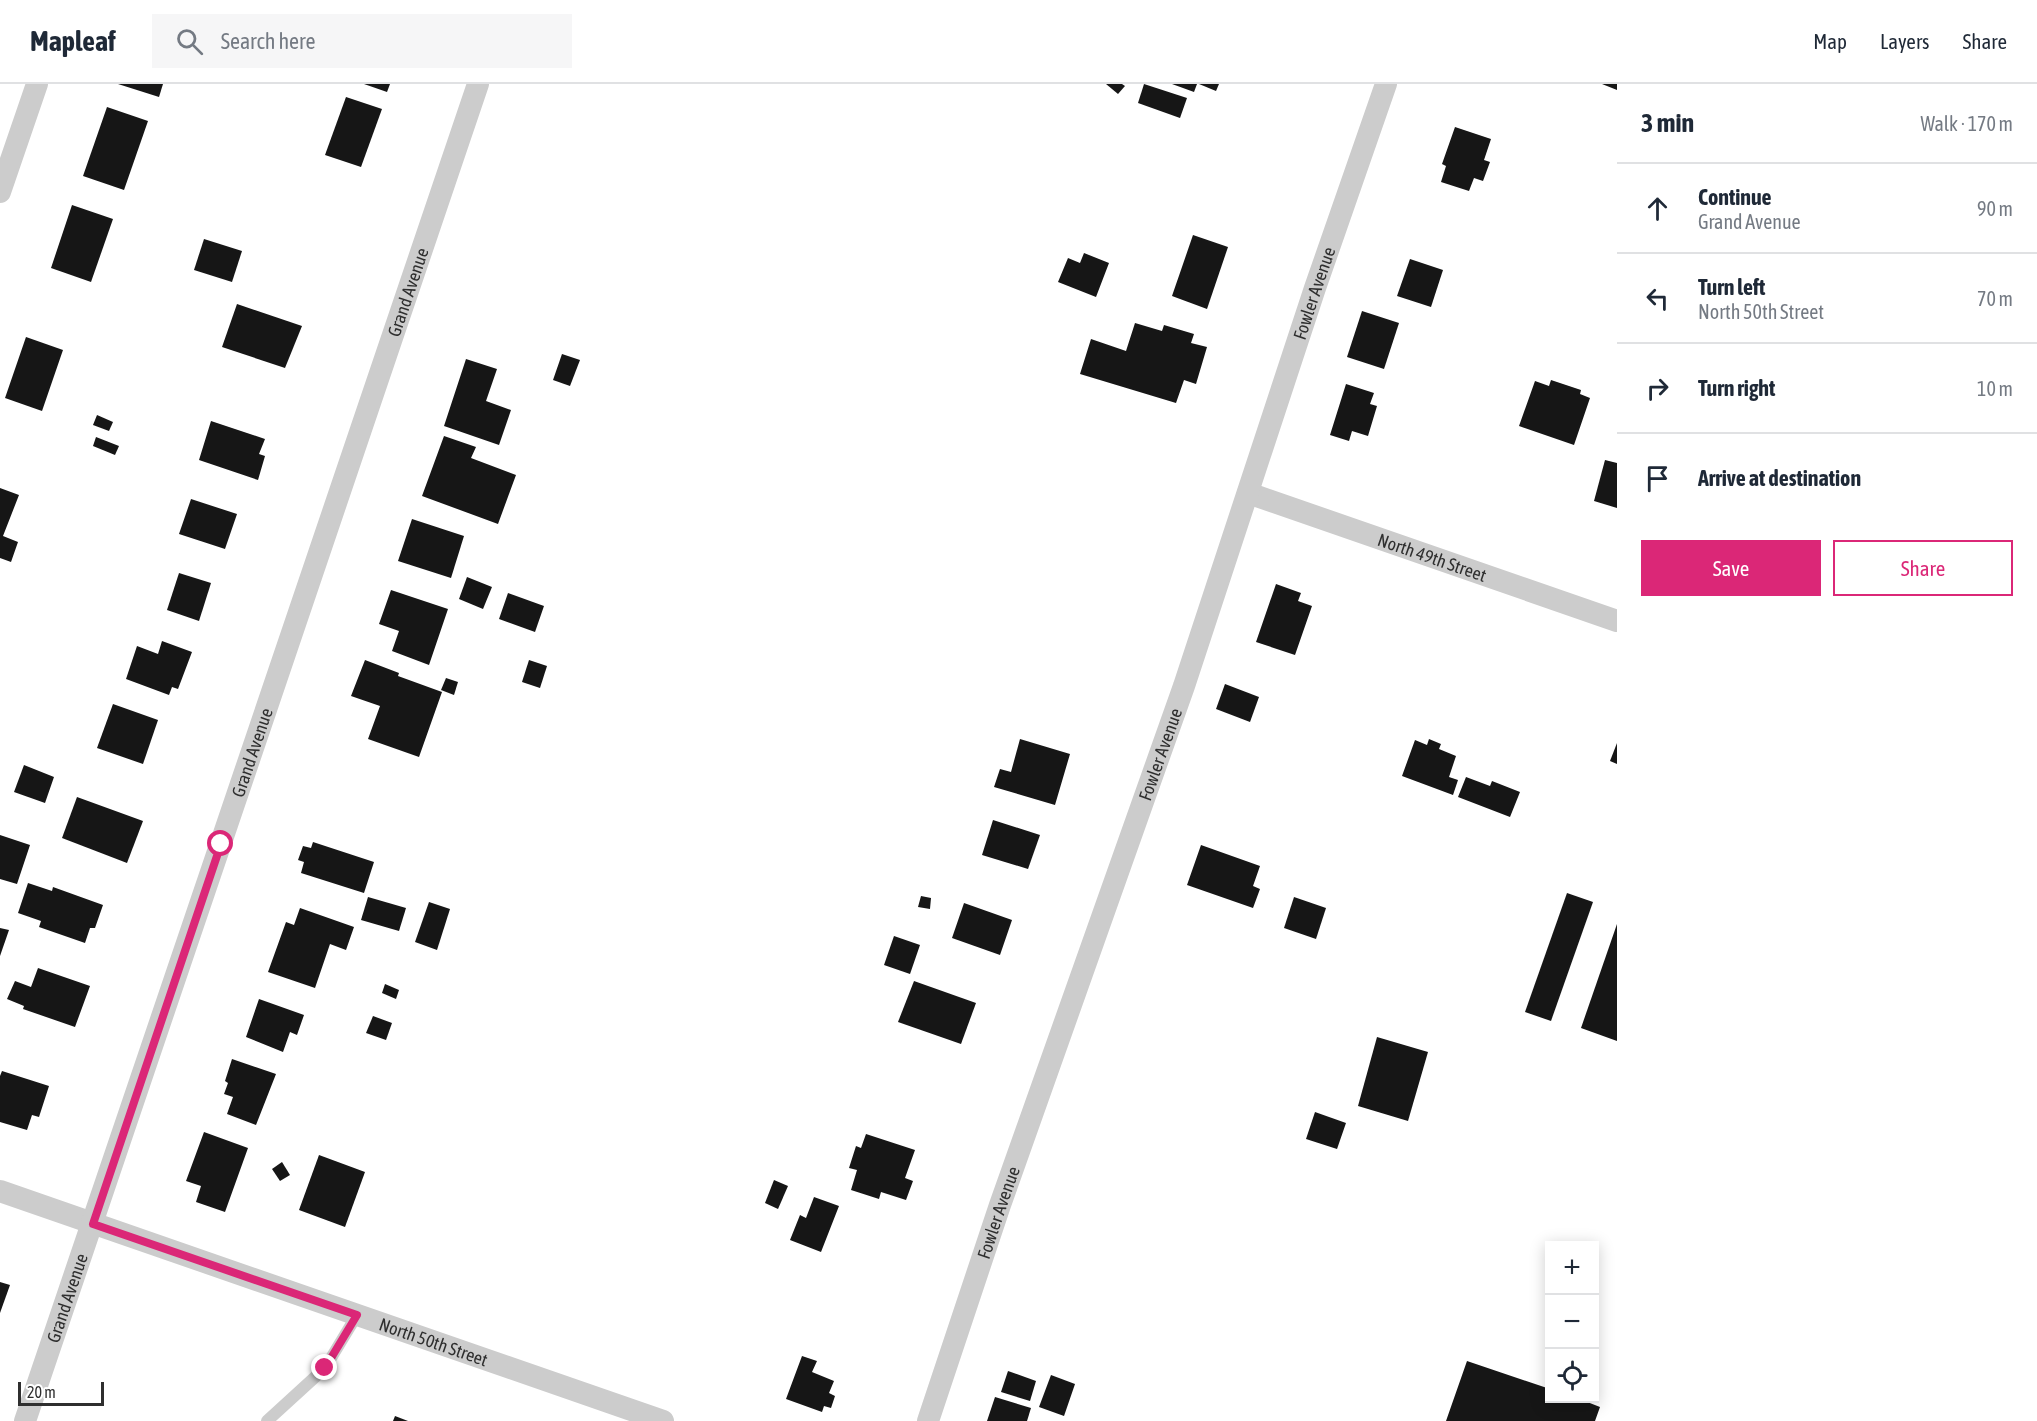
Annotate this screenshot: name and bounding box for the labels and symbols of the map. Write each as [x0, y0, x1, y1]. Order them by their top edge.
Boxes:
street label: Fowler Avenue [1288, 244, 1339, 342]
street label: Grand Avenue [383, 245, 432, 339]
street label: North 49th Street [1375, 528, 1489, 585]
street label: Grand Avenue [227, 705, 276, 800]
street label: Fowler Avenue [1134, 705, 1186, 803]
route start [207, 830, 233, 856]
street label: Fowler Avenue [972, 1163, 1023, 1261]
street label: Grand Avenue [42, 1251, 92, 1345]
street label: North 50th Street [377, 1313, 491, 1370]
route end [311, 1354, 337, 1380]
scale bar [18, 1379, 104, 1406]

